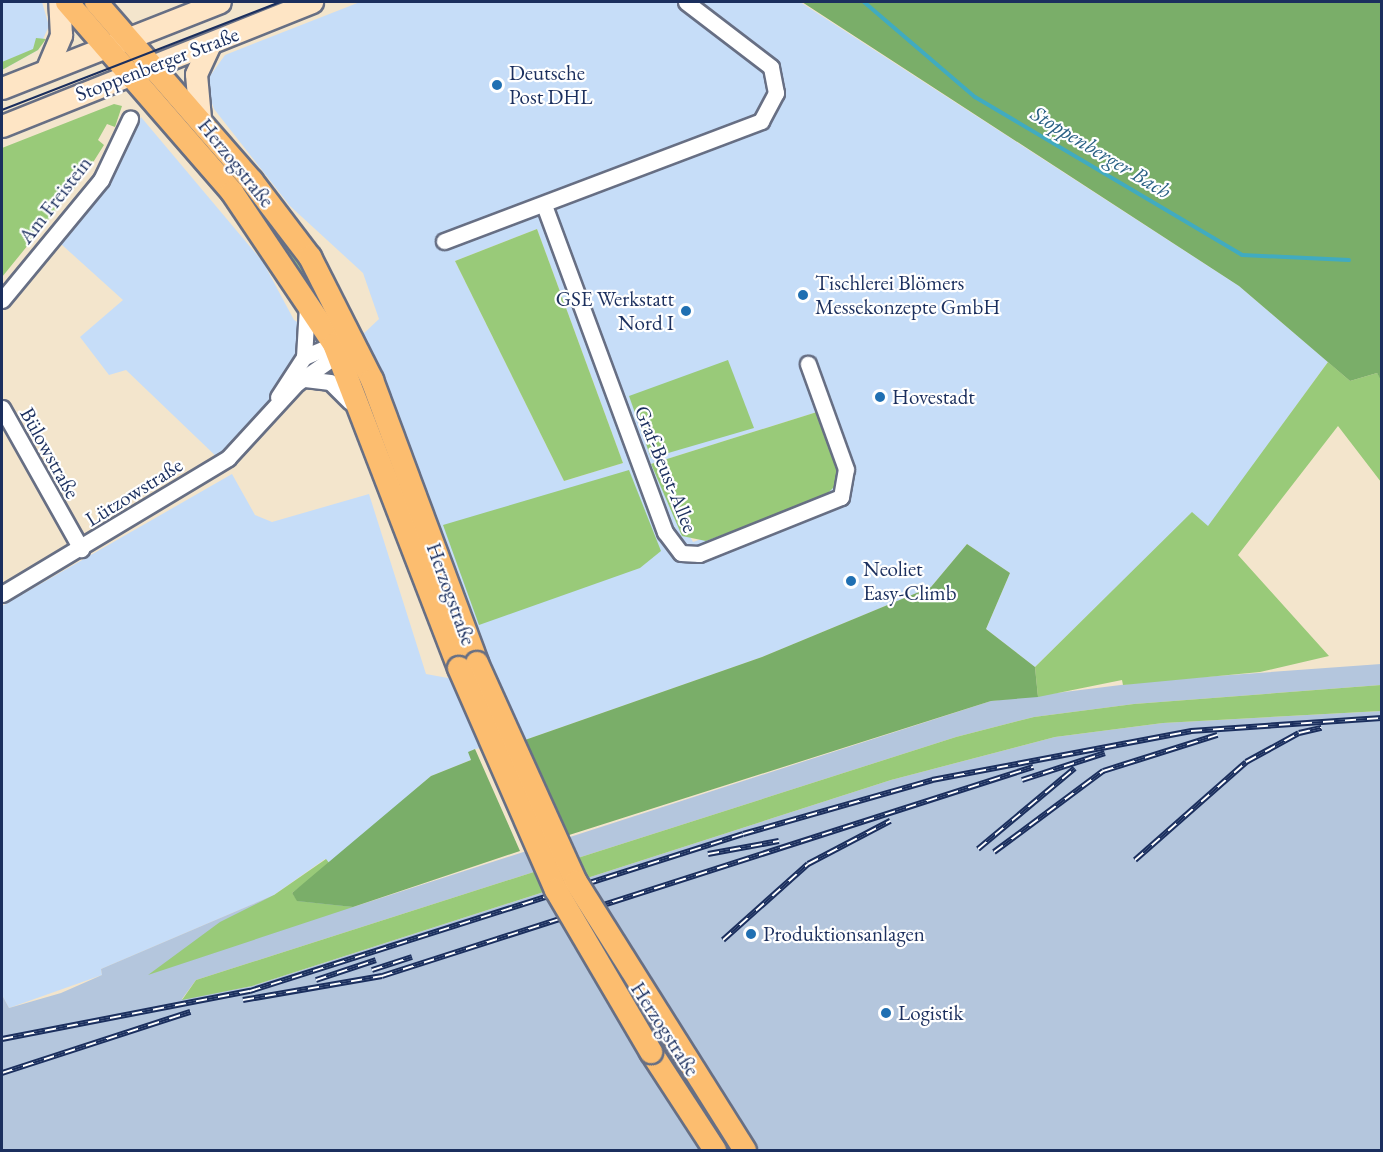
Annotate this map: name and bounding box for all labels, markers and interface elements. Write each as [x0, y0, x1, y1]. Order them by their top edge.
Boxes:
street label: Stoppenberger Straße [72, 21, 242, 107]
place label: Deutsche Post DHL [509, 60, 593, 110]
marker: Deutsche Post DHL [490, 78, 504, 92]
water label: Stoppenberger Bach [1026, 100, 1176, 204]
street label: Herzogstraße [192, 113, 280, 213]
street label: Am Freistein [13, 151, 97, 249]
place label: Tischlerei Blömers Messekonzepte GmbH [815, 270, 1000, 320]
place label: GSE Werkstatt Nord I [556, 286, 674, 336]
marker: Tischlerei Blömers Messekonzepte GmbH [796, 288, 810, 302]
marker: GSE Werkstatt Nord I [679, 304, 693, 318]
place label: Hovestadt [892, 384, 975, 410]
marker: Hovestadt [873, 390, 887, 404]
street label: Graf-Beust-Allee [629, 402, 703, 536]
street label: Bülowstraße [15, 403, 85, 503]
street label: Lützowstraße [81, 452, 187, 532]
street label: Herzogstraße [421, 539, 481, 649]
place label: Neoliet Easy-Climb [863, 556, 956, 606]
marker: Neoliet Easy-Climb [844, 574, 858, 588]
place label: Produktionsanlagen [763, 921, 925, 947]
marker: Produktionsanlagen [744, 927, 758, 941]
street label: Herzogstraße [625, 977, 705, 1081]
place label: Logistik [898, 1000, 963, 1026]
marker: Logistik [879, 1006, 893, 1020]

